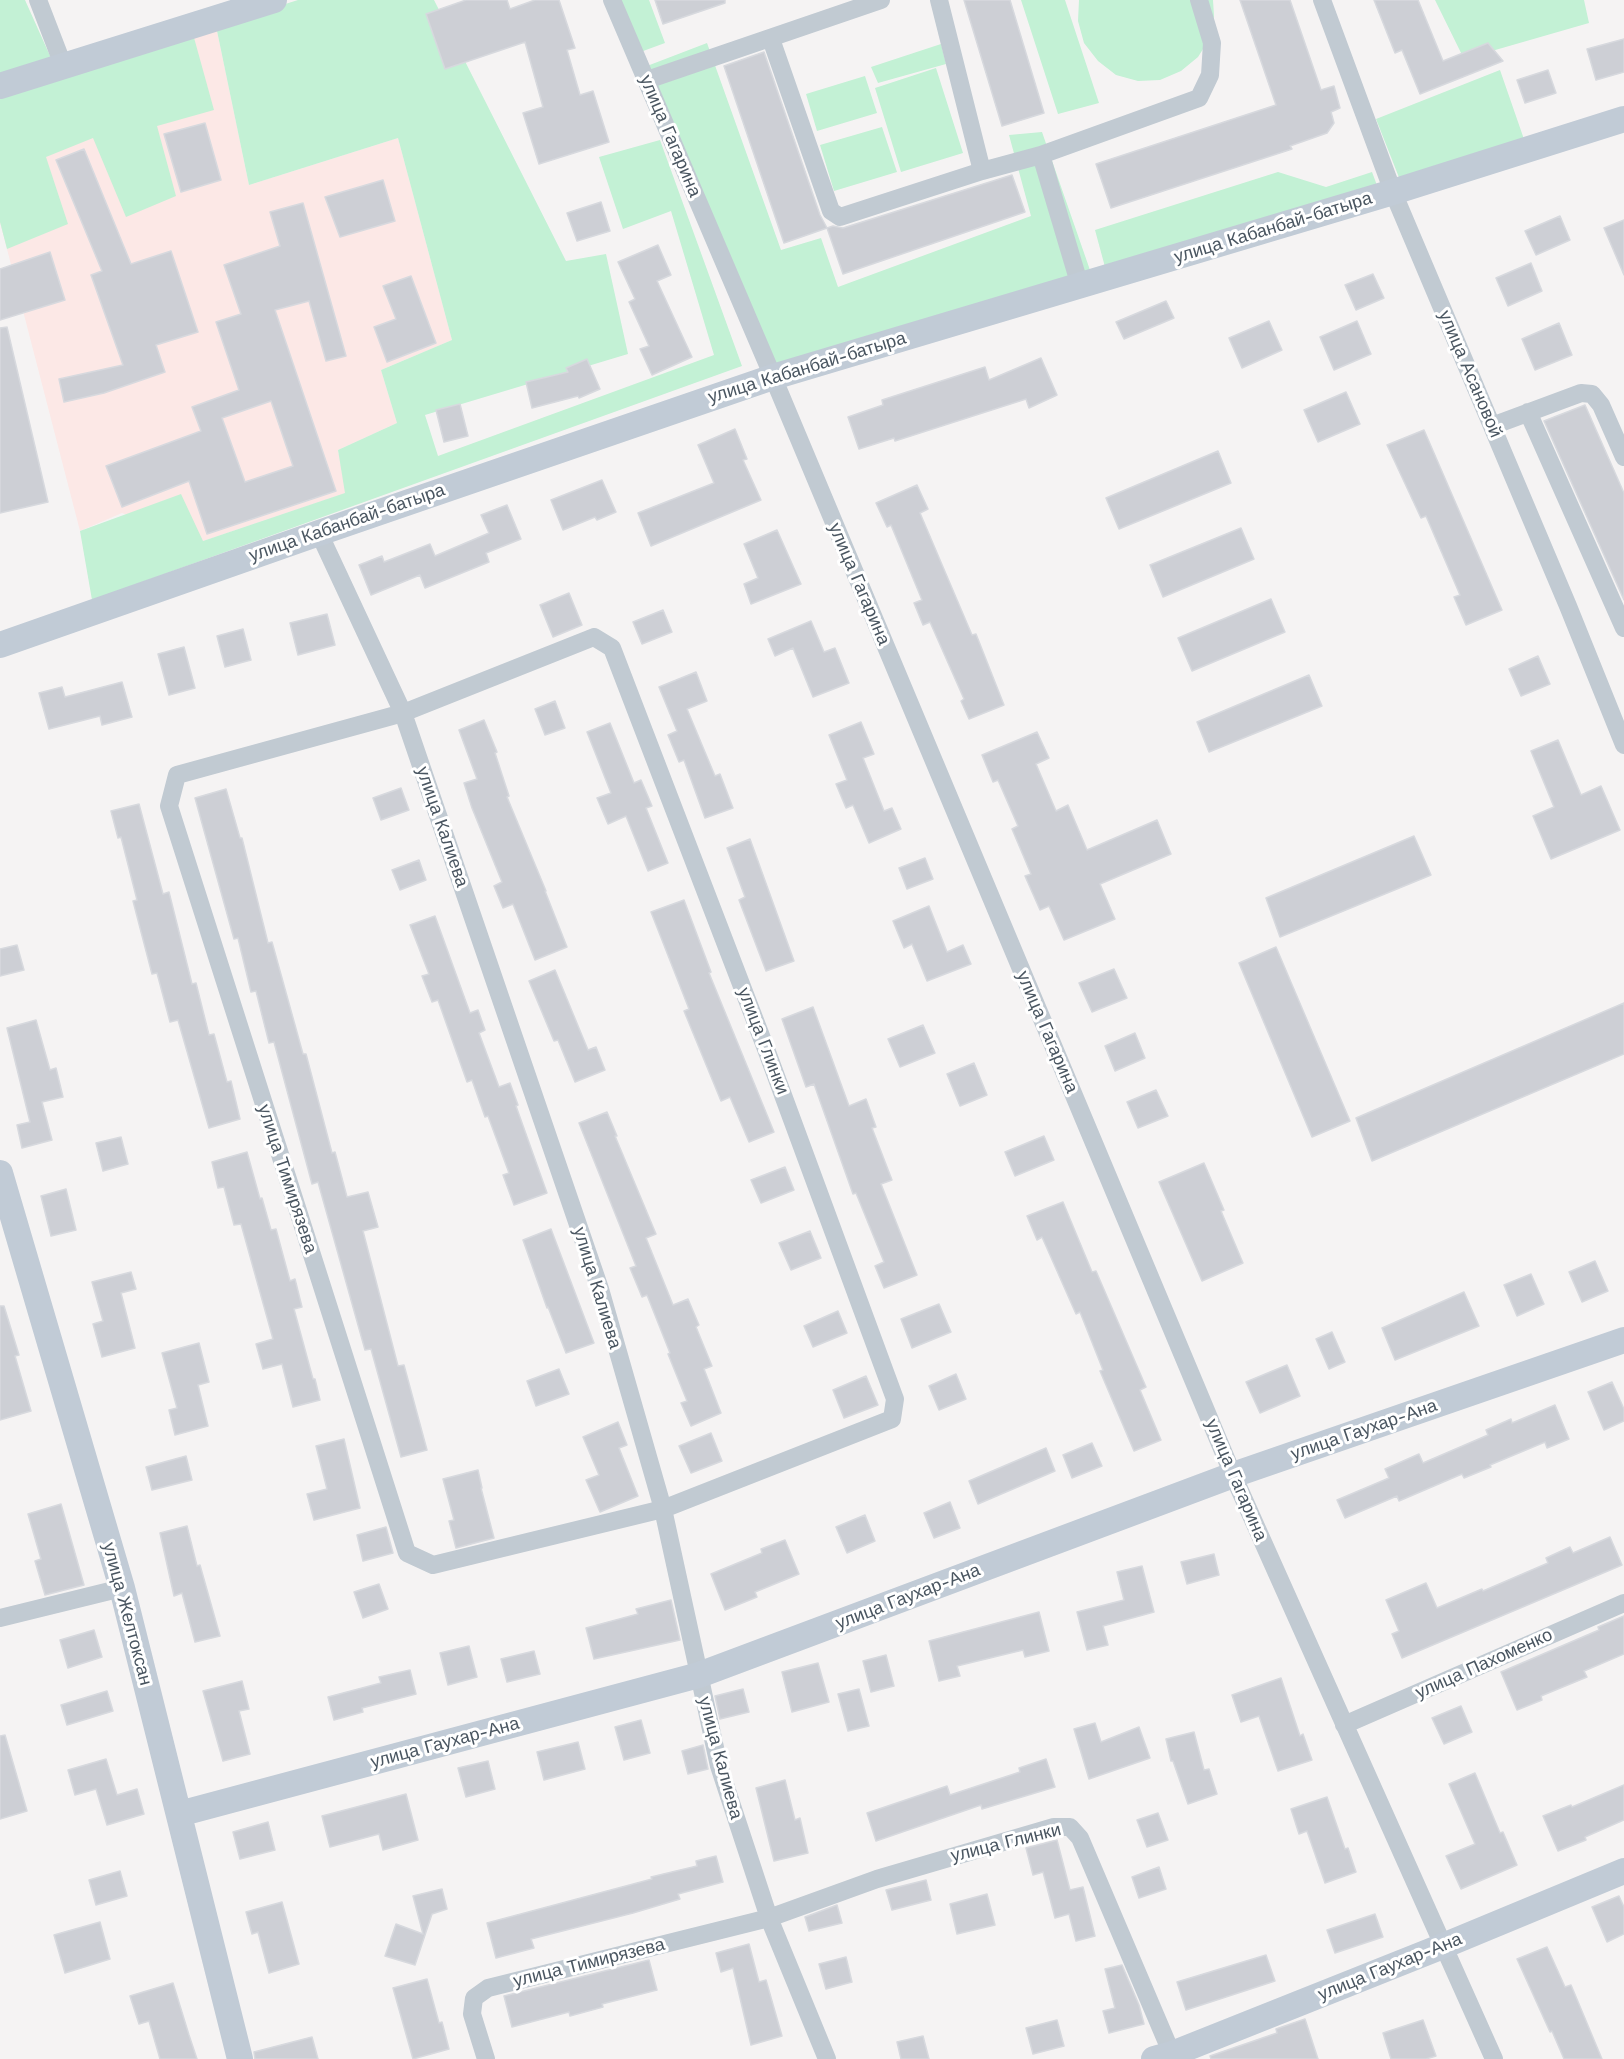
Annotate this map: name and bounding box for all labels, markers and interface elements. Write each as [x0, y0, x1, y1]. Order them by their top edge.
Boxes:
street label: улица Гагарина [635, 72, 705, 200]
street label: улица Кабанбай-батыра [1171, 188, 1375, 268]
street label: улица Асановой [1433, 307, 1507, 441]
street label: улица Кабанбай-батыра [705, 328, 909, 408]
street label: улица Кабанбай-батыра [246, 479, 448, 567]
street label: улица Гагарина [824, 520, 894, 648]
street label: улица Калиева [411, 764, 473, 890]
street label: улица Гагарина [1012, 968, 1082, 1096]
street label: улица Глинки [733, 984, 793, 1098]
street label: улица Тимирязева [253, 1102, 321, 1256]
street label: улица Калиева [568, 1225, 626, 1351]
street label: улица Гаухар-Ана [1288, 1395, 1440, 1465]
street label: улица Гагарина [1201, 1416, 1271, 1544]
street label: улица Желтоксан [98, 1540, 156, 1688]
street label: улица Гаухар-Ана [833, 1559, 983, 1635]
street label: улица Пахоменко [1412, 1624, 1556, 1704]
street label: улица Калиева [693, 1694, 747, 1822]
street label: улица Гаухар-Ана [368, 1713, 522, 1773]
street label: улица Глинки [949, 1819, 1063, 1867]
street label: улица Гаухар-Ана [1315, 1928, 1465, 2006]
street label: улица Тимирязева [511, 1934, 667, 1992]

